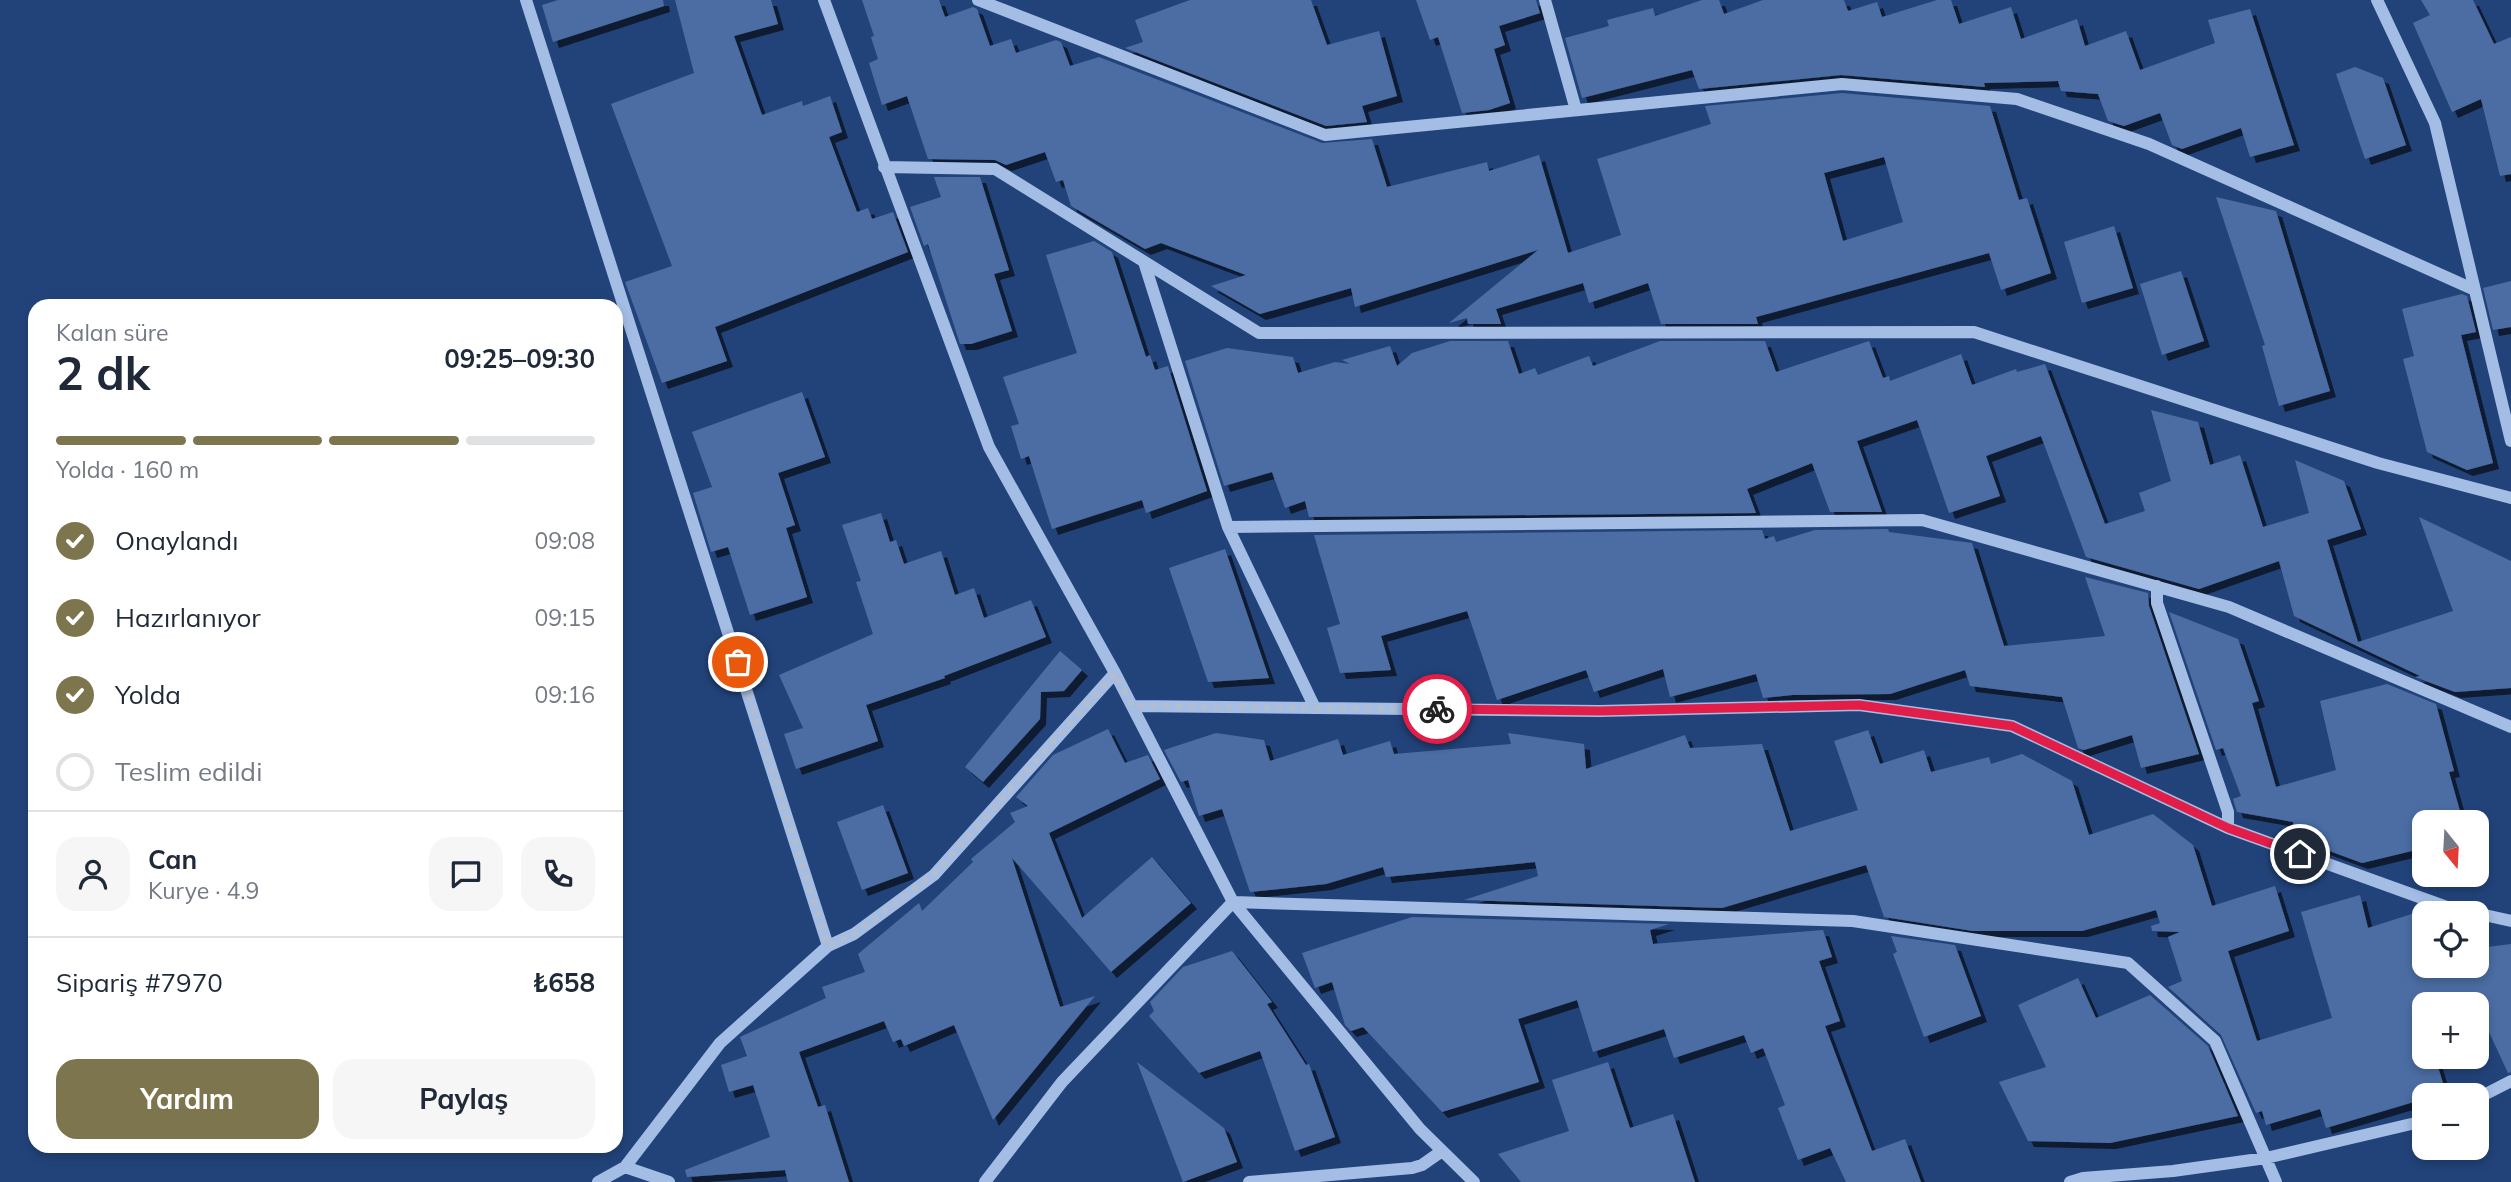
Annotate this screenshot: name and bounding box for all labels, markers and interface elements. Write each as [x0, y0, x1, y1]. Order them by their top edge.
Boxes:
text: Kalan süre [56, 318, 169, 347]
text: 09:25–09:30 [444, 342, 595, 375]
text: 2 dk [56, 344, 150, 402]
text: Yolda · 160 m [56, 455, 199, 484]
icon: check [56, 522, 94, 560]
text: Onaylandı [115, 524, 238, 557]
text: 09:08 [535, 526, 595, 555]
icon: check [56, 599, 94, 637]
text: Hazırlanıyor [115, 601, 261, 634]
text: 09:15 [535, 603, 595, 632]
pin [708, 632, 768, 692]
icon: bag [719, 643, 757, 681]
courier [1402, 674, 1472, 744]
icon: check [56, 676, 94, 714]
text: Yolda [115, 678, 181, 711]
text: 09:16 [535, 680, 595, 709]
icon: bike [1418, 690, 1456, 728]
text: Teslim edildi [115, 755, 262, 788]
north arrow [2412, 810, 2488, 887]
map controls [2412, 810, 2489, 1160]
pin [2270, 824, 2330, 884]
icon: home [2281, 835, 2319, 873]
button: person [56, 837, 130, 911]
button: chat [429, 837, 503, 911]
button: phone [521, 837, 595, 911]
text: Can [148, 843, 197, 876]
text: Kurye · 4.9 [148, 876, 259, 905]
button: locate [2412, 901, 2489, 978]
text: Sipariş #7970 [56, 966, 223, 999]
text: ₺658 [533, 966, 595, 999]
button: + [2412, 992, 2489, 1069]
button: Yardım [56, 1059, 319, 1139]
button: Paylaş [333, 1059, 595, 1139]
button: − [2412, 1083, 2489, 1160]

